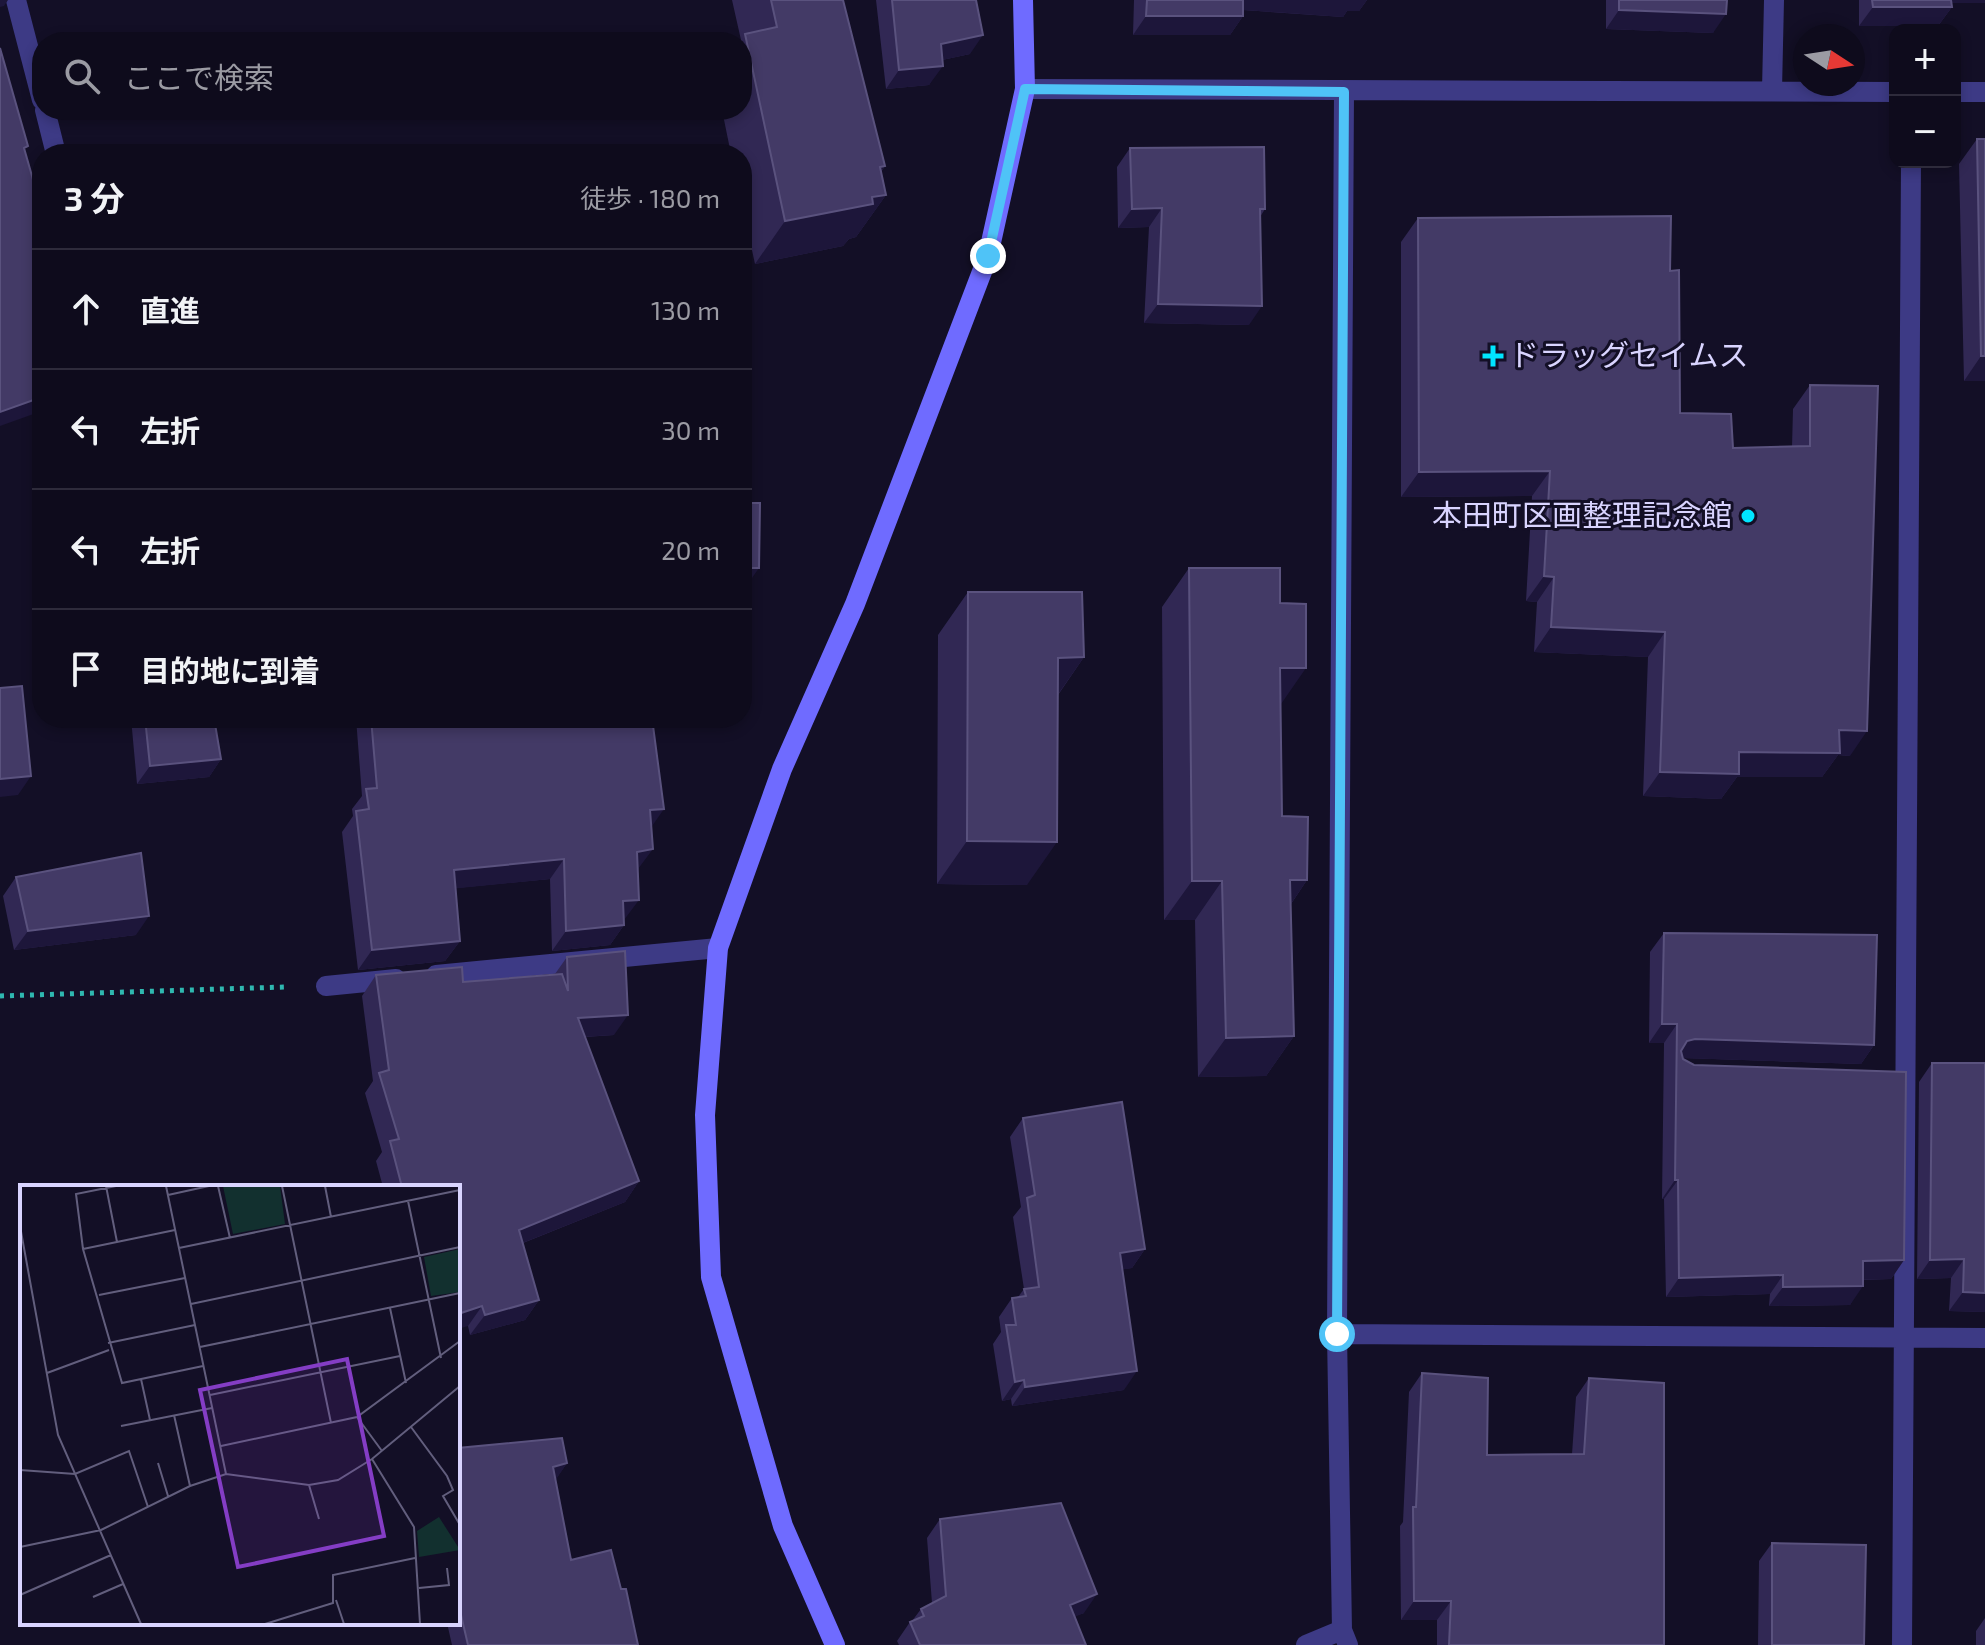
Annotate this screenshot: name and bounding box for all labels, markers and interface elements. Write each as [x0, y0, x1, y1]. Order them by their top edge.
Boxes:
north arrow [1793, 24, 1865, 96]
map controls [1889, 24, 1961, 168]
button: + [1889, 24, 1961, 96]
search box [32, 32, 752, 120]
icon: search [60, 54, 104, 98]
text: ここで検索 [124, 59, 274, 95]
button: − [1889, 96, 1961, 168]
text: 3 分 [64, 177, 125, 218]
text: 徒歩 · 180 m [580, 182, 720, 213]
route end [970, 238, 1006, 274]
icon: ahead [64, 287, 108, 331]
text: 直進 [140, 292, 200, 328]
text: 130 m [651, 294, 720, 325]
place label: ドラッグセイムス [1509, 336, 1748, 372]
marker: ドラッグセイムス [1484, 347, 1502, 365]
icon: left [64, 407, 108, 451]
text: 左折 [140, 412, 200, 448]
text: 30 m [661, 414, 720, 445]
place label: 本田町区画整理記念館 [1432, 496, 1732, 532]
marker: 本田町区画整理記念館 [1739, 507, 1757, 525]
icon: left [64, 527, 108, 571]
text: 左折 [140, 532, 200, 568]
text: 20 m [661, 534, 720, 565]
icon: arrive [64, 647, 108, 691]
text: 目的地に到着 [140, 652, 320, 688]
inset map [20, 1185, 460, 1625]
route start [1319, 1316, 1355, 1352]

